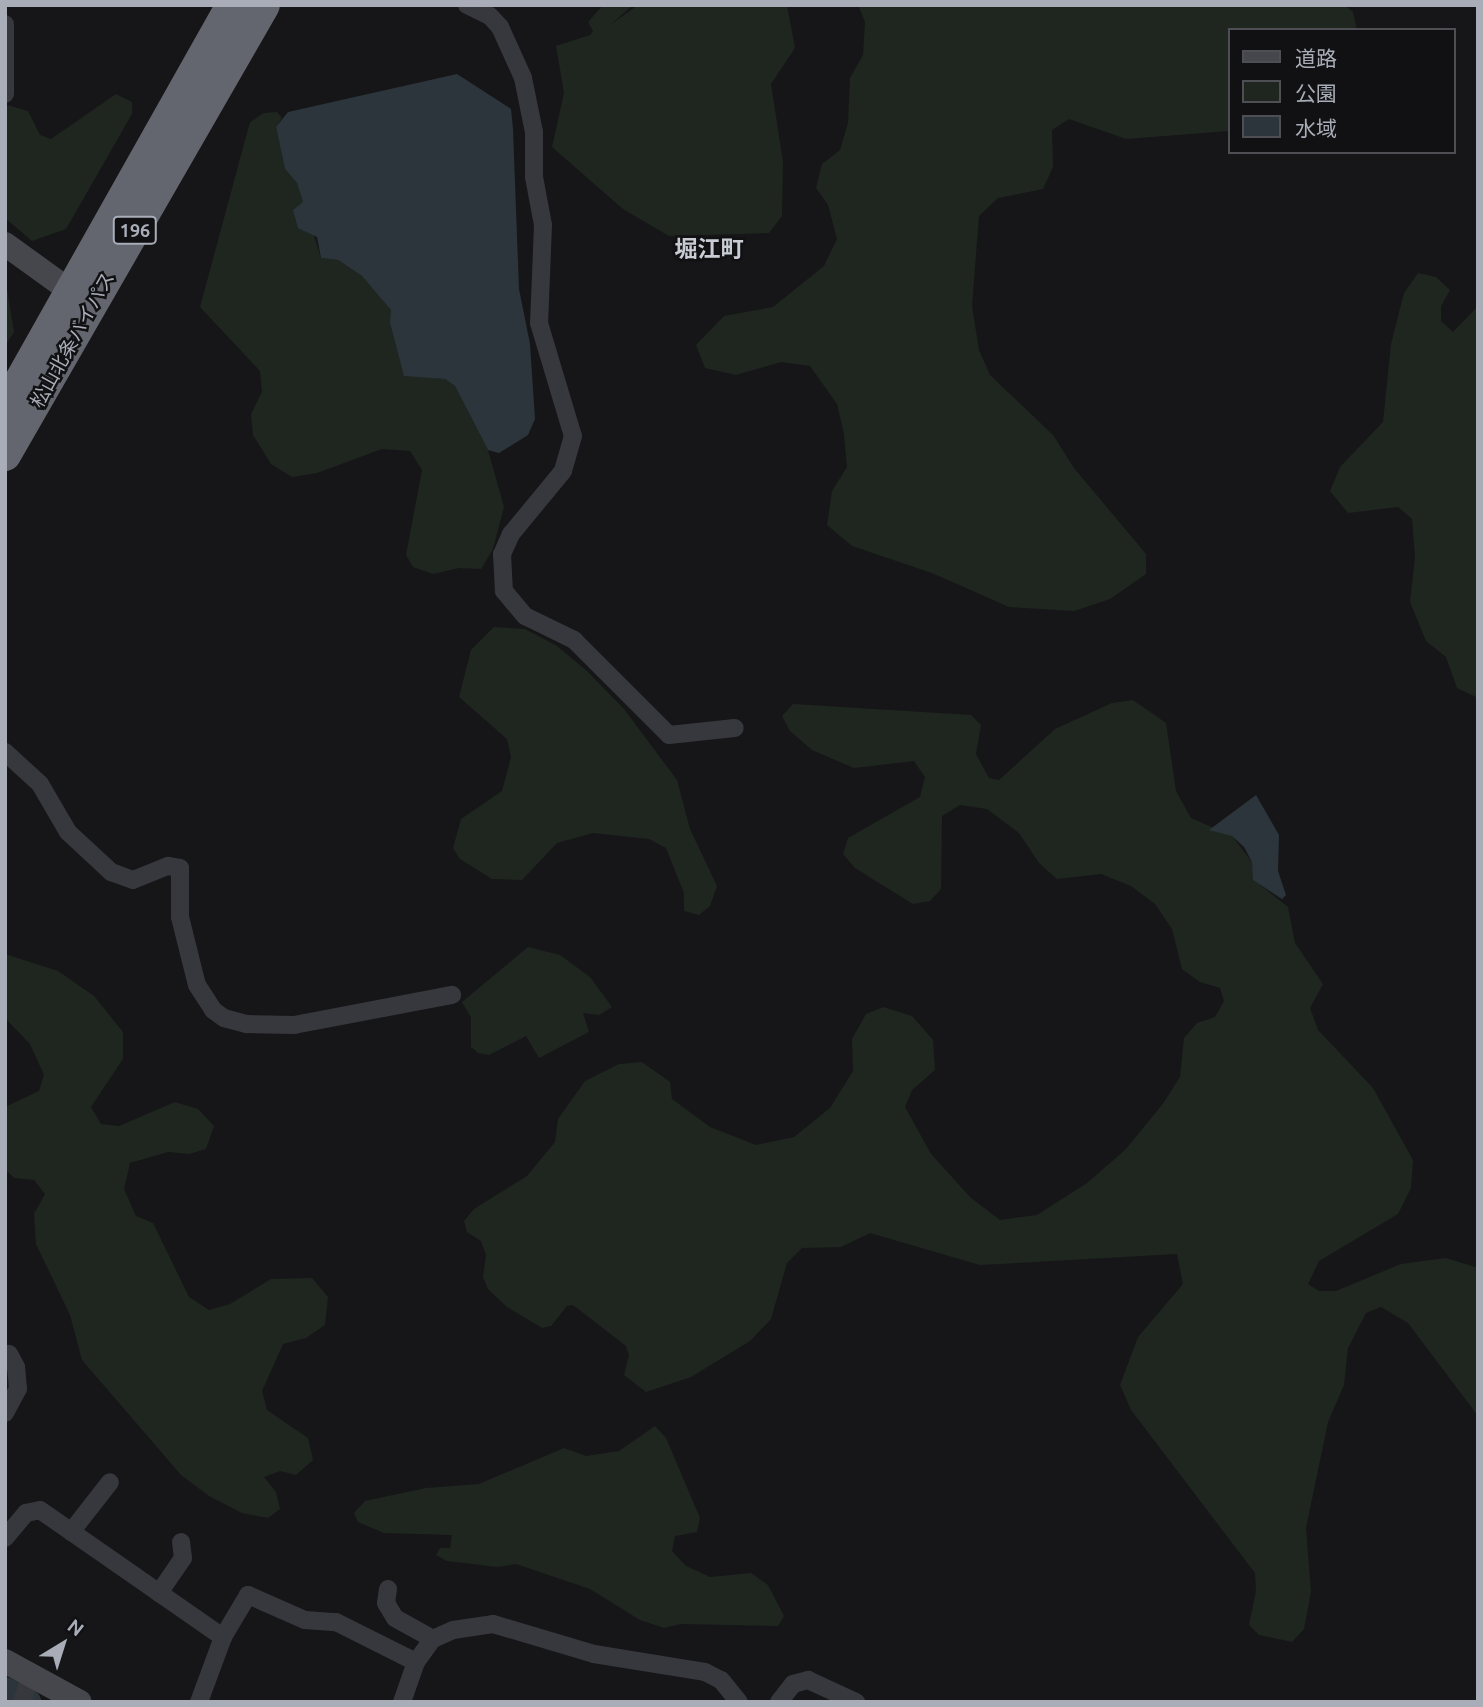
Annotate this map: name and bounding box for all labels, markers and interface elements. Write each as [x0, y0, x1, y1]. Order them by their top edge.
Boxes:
legend [1228, 28, 1455, 154]
text: 道路 [1295, 46, 1337, 70]
text: 公園 [1295, 81, 1337, 105]
text: 水域 [1295, 116, 1337, 140]
road number: 196 [112, 215, 158, 244]
district label: 堀江町 [675, 235, 743, 263]
street label: 松山北条バイパス [26, 268, 120, 412]
north arrow [28, 1609, 98, 1679]
text: N [64, 1614, 88, 1640]

